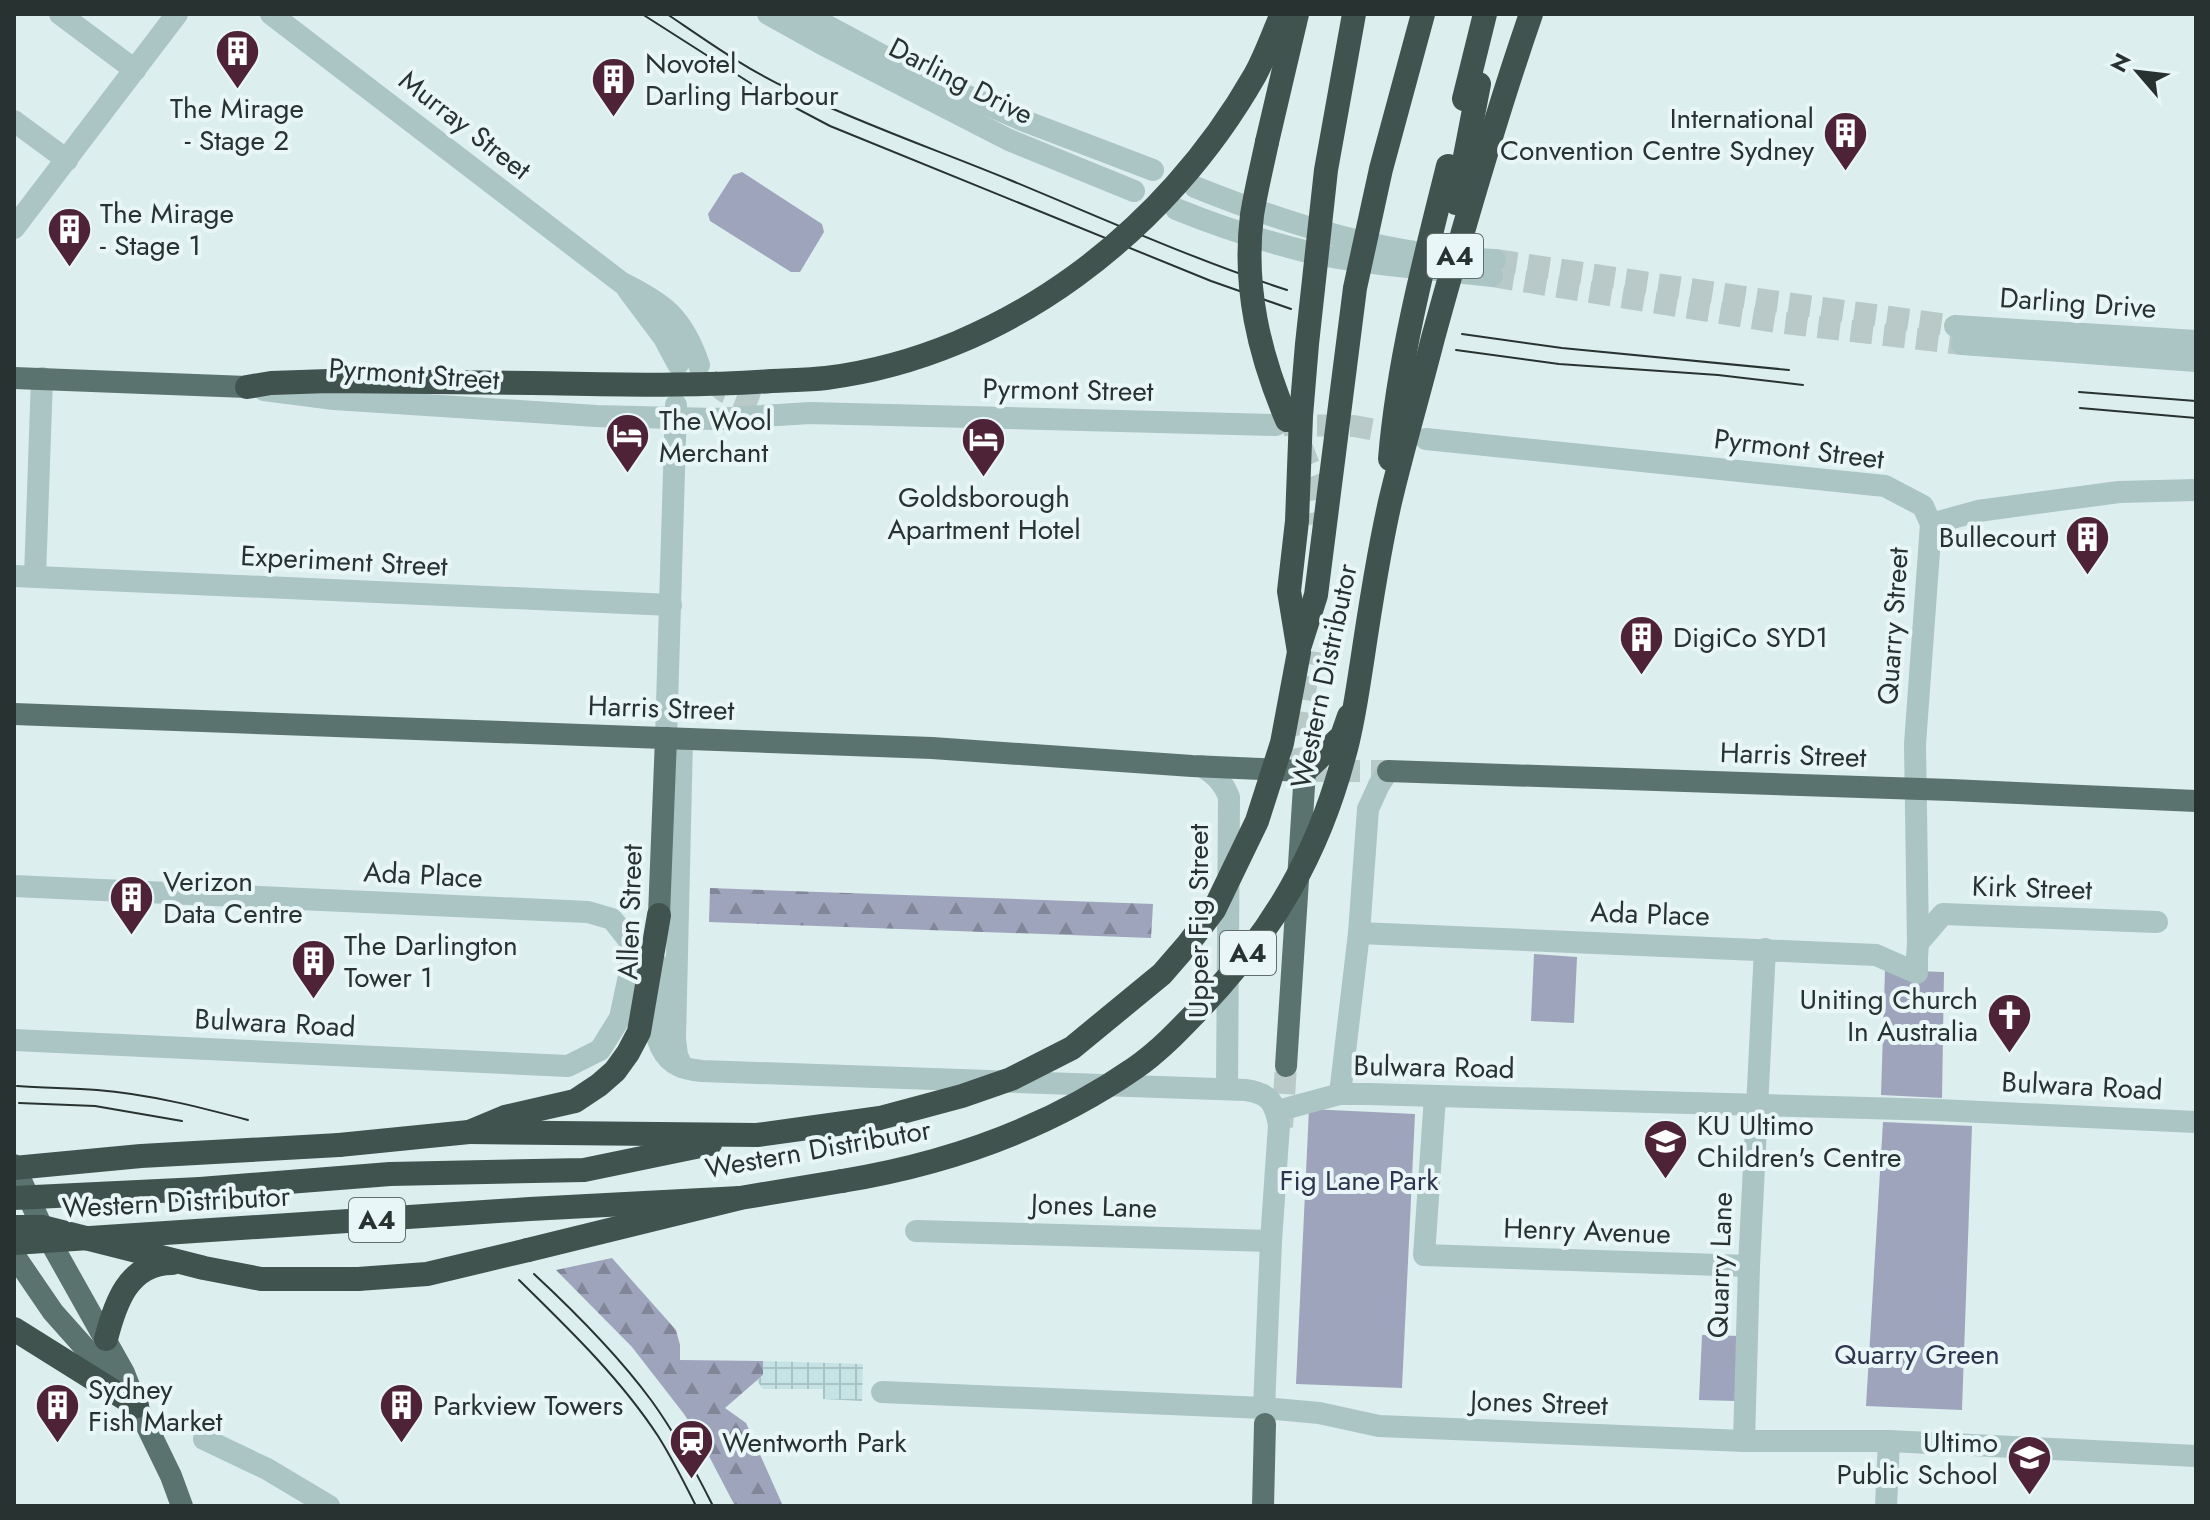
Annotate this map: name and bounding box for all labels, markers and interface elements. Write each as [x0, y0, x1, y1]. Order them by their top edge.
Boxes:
building icon: The Mirage - Stage 2 [213, 27, 261, 90]
street label: Darling Drive [882, 27, 1040, 135]
north arrow [2098, 32, 2178, 112]
place label: Novotel Darling Harbour [645, 43, 839, 116]
text: N [2102, 47, 2139, 78]
building icon: Novotel Darling Harbour [590, 55, 638, 118]
street label: Murray Street [390, 60, 540, 190]
place label: The Mirage - Stage 2 [170, 88, 304, 161]
place label: International Convention Centre Sydney [1500, 98, 1815, 171]
building icon: International Convention Centre Sydney [1821, 110, 1869, 173]
place label: The Mirage - Stage 1 [100, 193, 234, 266]
building icon: The Mirage - Stage 1 [45, 205, 93, 268]
road number: A4 [1427, 234, 1483, 278]
street label: Darling Drive [1998, 277, 2158, 329]
street label: Pyrmont Street [327, 348, 501, 400]
street label: Pyrmont Street [982, 368, 1154, 412]
place label: The Wool Merchant [659, 400, 772, 473]
hotel icon: The Wool Merchant [604, 412, 652, 475]
hotel icon: Goldsborough Apartment Hotel [960, 416, 1008, 479]
street label: Pyrmont Street [1712, 418, 1887, 480]
place label: Goldsborough Apartment Hotel [887, 477, 1081, 550]
building icon: Bullecourt [2063, 513, 2111, 576]
place label: Bullecourt [1939, 517, 2056, 558]
street label: Experiment Street [239, 535, 449, 587]
street label: Quarry Street [1867, 546, 1919, 706]
street label: Western Distributor [1280, 560, 1368, 792]
building icon: DigiCo SYD1 [1618, 613, 1666, 676]
place label: DigiCo SYD1 [1673, 617, 1828, 658]
street label: Harris Street [587, 685, 735, 731]
street label: Harris Street [1719, 732, 1867, 778]
street label: Upper Fig Street [1178, 824, 1219, 1018]
street label: Allen Street [607, 843, 653, 981]
street label: Ada Place [362, 851, 484, 899]
place label: Verizon Data Centre [163, 861, 303, 934]
street label: Kirk Street [1971, 865, 2093, 911]
building icon: Verizon Data Centre [108, 873, 156, 936]
street label: Ada Place [1590, 891, 1710, 937]
place label: The Darlington Tower 1 [344, 925, 518, 998]
road number: A4 [1220, 931, 1276, 975]
building icon: The Darlington Tower 1 [289, 937, 337, 1000]
place label: Uniting Church In Australia [1800, 979, 1978, 1052]
church icon: Uniting Church In Australia [1985, 991, 2033, 1054]
street label: Bulwara Road [193, 998, 357, 1048]
street label: Bulwara Road [1353, 1045, 1515, 1089]
street label: Bulwara Road [2000, 1061, 2164, 1111]
place label: KU Ultimo Children's Centre [1697, 1105, 1902, 1178]
street label: Western Distributor [702, 1109, 934, 1189]
school or university icon: KU Ultimo Children's Centre [1642, 1117, 1690, 1180]
park label: Fig Lane Park [1279, 1160, 1439, 1201]
street label: Western Distributor [61, 1176, 292, 1228]
street label: Jones Lane [1026, 1183, 1158, 1229]
street label: Quarry Lane [1697, 1191, 1743, 1339]
road number: A4 [349, 1198, 405, 1242]
street label: Henry Avenue [1503, 1208, 1671, 1254]
park label: Quarry Green [1834, 1334, 2000, 1375]
place label: Sydney Fish Market [88, 1369, 223, 1442]
street label: Jones Street [1466, 1380, 1609, 1426]
building icon: Sydney Fish Market [33, 1381, 81, 1444]
building icon: Parkview Towers [378, 1381, 426, 1444]
place label: Parkview Towers [433, 1385, 623, 1426]
station icon: Wentworth Park [667, 1418, 715, 1481]
place label: Wentworth Park [722, 1422, 907, 1463]
place label: Ultimo Public School [1837, 1422, 1998, 1495]
school or university icon: Ultimo Public School [2005, 1434, 2053, 1497]

